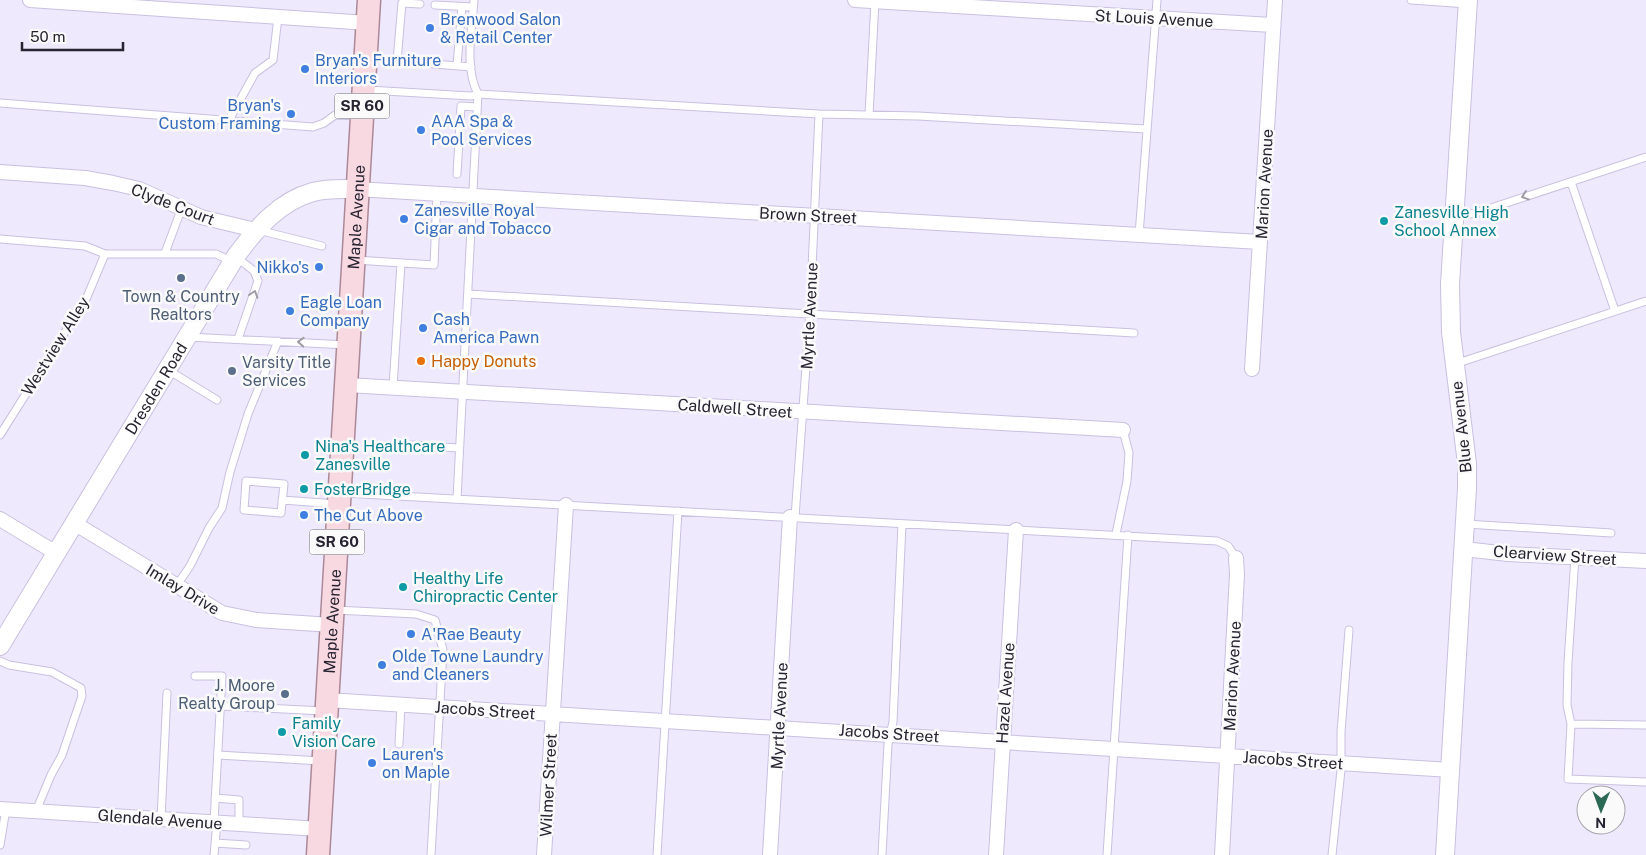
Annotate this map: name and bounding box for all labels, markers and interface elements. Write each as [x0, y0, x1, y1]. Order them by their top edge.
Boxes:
street label: St Louis Avenue [1094, 6, 1214, 31]
place label: Brenwood Salon & Retail Center [440, 10, 561, 47]
scale bar [22, 20, 124, 52]
marker: Brenwood Salon & Retail Center [424, 22, 436, 34]
text: 50 m [30, 28, 65, 45]
place label: Bryan's Furniture Interiors [315, 51, 441, 88]
marker: Bryan's Furniture Interiors [299, 63, 311, 75]
road number: SR 60 [334, 94, 390, 118]
place label: Bryan's Custom Framing [159, 96, 281, 133]
marker: Bryan's Custom Framing [285, 108, 297, 120]
place label: AAA Spa & Pool Services [431, 112, 532, 149]
marker: AAA Spa & Pool Services [415, 124, 427, 136]
street label: Marion Avenue [1252, 128, 1277, 240]
street label: Maple Avenue [344, 164, 369, 270]
street label: Clyde Court [128, 180, 217, 229]
one-way arrow [1521, 191, 1530, 201]
place label: Zanesville Royal Cigar and Tobacco [414, 201, 551, 238]
street label: Brown Street [758, 203, 857, 228]
place label: Zanesville High School Annex [1394, 203, 1509, 240]
marker: Zanesville Royal Cigar and Tobacco [398, 213, 410, 225]
marker: Zanesville High School Annex [1378, 215, 1390, 227]
place label: Nikko's [256, 258, 309, 277]
marker: Nikko's [313, 261, 325, 273]
street label: Myrtle Avenue [797, 262, 822, 370]
marker: Town & Country Realtors [175, 272, 187, 284]
place label: Town & Country Realtors [122, 287, 240, 324]
one-way arrow [248, 290, 258, 299]
street label: Westview Alley [17, 293, 94, 399]
place label: Eagle Loan Company [300, 293, 382, 330]
marker: Eagle Loan Company [284, 305, 296, 317]
place label: Cash America Pawn [433, 310, 539, 347]
marker: Cash America Pawn [417, 322, 429, 334]
one-way arrow [297, 337, 305, 348]
street label: Dresden Road [121, 339, 191, 438]
place label: Happy Donuts [431, 352, 536, 371]
place label: Varsity Title Services [242, 353, 331, 390]
marker: Happy Donuts [415, 355, 427, 367]
marker: Varsity Title Services [226, 365, 238, 377]
street label: Blue Avenue [1447, 380, 1476, 474]
street label: Caldwell Street [677, 395, 793, 422]
place label: Nina's Healthcare Zanesville [315, 437, 445, 474]
marker: Nina's Healthcare Zanesville [299, 449, 311, 461]
place label: FosterBridge [314, 480, 411, 499]
marker: FosterBridge [298, 483, 310, 495]
place label: The Cut Above [314, 506, 423, 525]
marker: The Cut Above [298, 509, 310, 521]
road number: SR 60 [310, 530, 364, 554]
street label: Clearview Street [1493, 542, 1617, 569]
street label: Imlay Drive [143, 560, 223, 619]
street label: Maple Avenue [320, 569, 345, 674]
place label: Healthy Life Chiropractic Center [413, 569, 558, 606]
marker: Healthy Life Chiropractic Center [397, 581, 409, 593]
street label: Marion Avenue [1220, 620, 1245, 732]
place label: A'Rae Beauty [421, 625, 522, 644]
marker: A'Rae Beauty [405, 628, 417, 640]
street label: Hazel Avenue [992, 642, 1019, 744]
place label: Olde Towne Laundry and Cleaners [392, 647, 544, 684]
marker: Olde Towne Laundry and Cleaners [376, 659, 388, 671]
street label: Myrtle Avenue [767, 662, 792, 770]
place label: J. Moore Realty Group [178, 676, 275, 713]
marker: J. Moore Realty Group [279, 688, 291, 700]
street label: Jacobs Street [434, 698, 536, 723]
place label: Family Vision Care [292, 714, 376, 751]
street label: Jacobs Street [838, 721, 940, 746]
marker: Family Vision Care [276, 726, 288, 738]
street label: Wilmer Street [536, 733, 561, 837]
place label: Lauren's on Maple [382, 745, 450, 782]
street label: Jacobs Street [1242, 748, 1344, 773]
marker: Lauren's on Maple [366, 757, 378, 769]
north arrow [1576, 785, 1626, 835]
street label: Glendale Avenue [97, 806, 223, 833]
text: N [1595, 815, 1606, 831]

